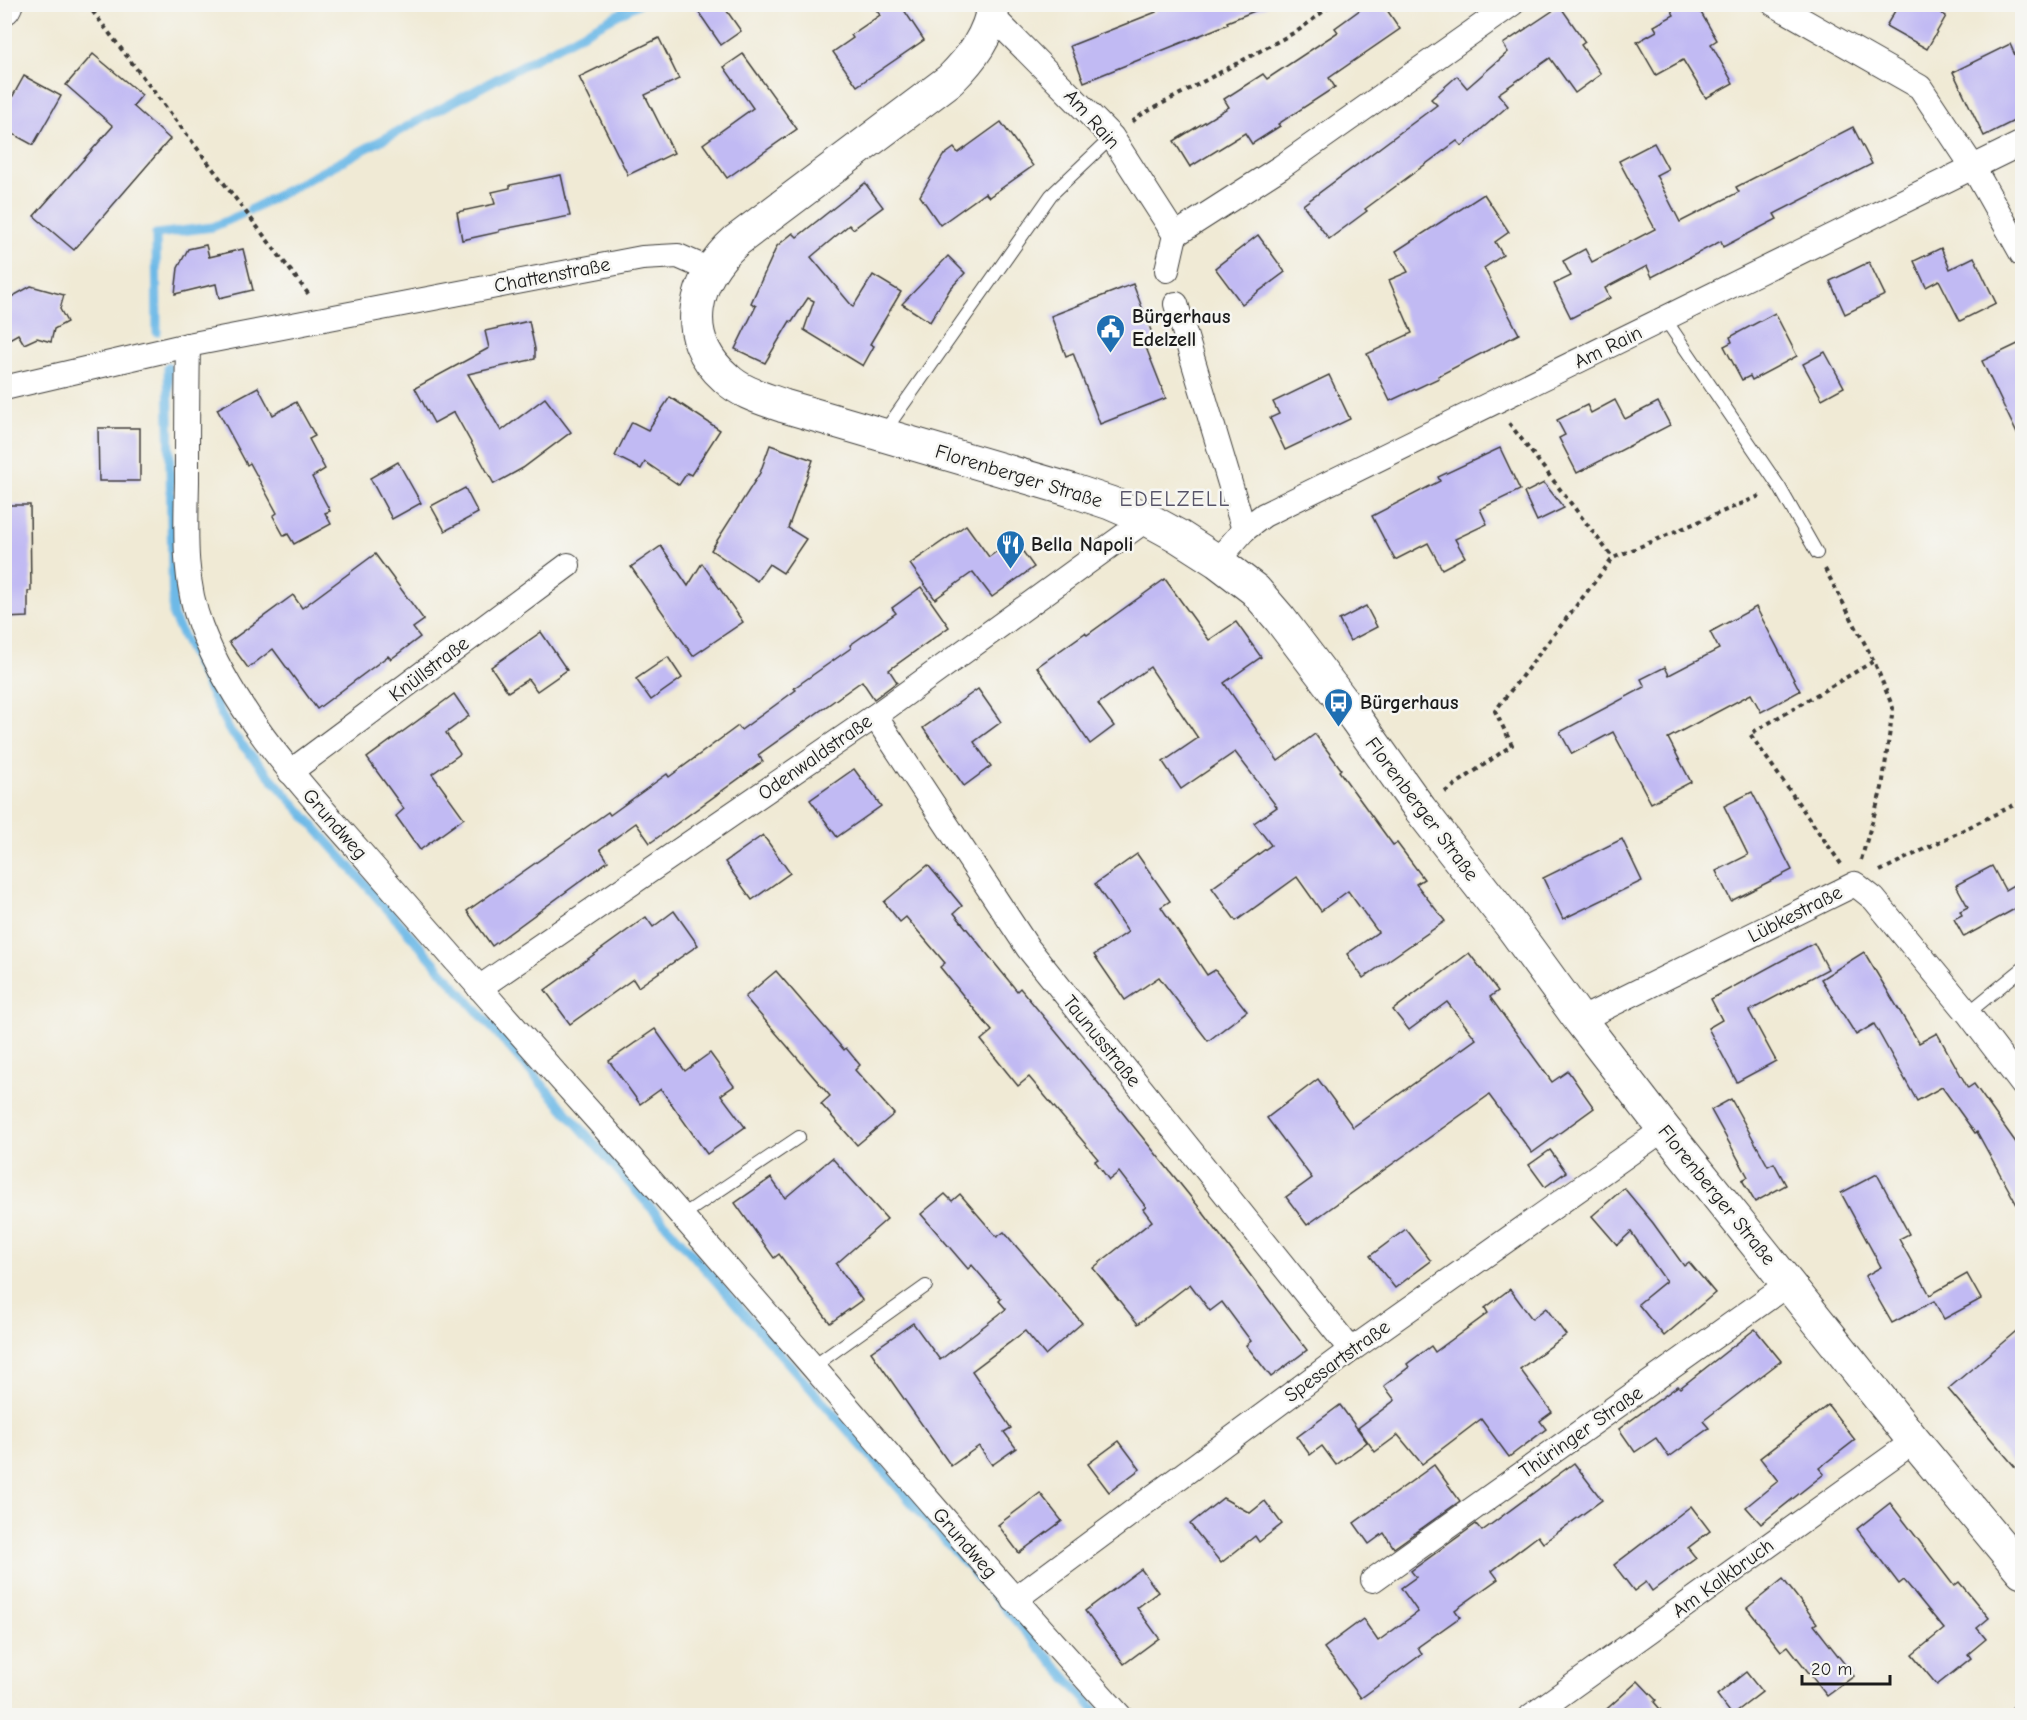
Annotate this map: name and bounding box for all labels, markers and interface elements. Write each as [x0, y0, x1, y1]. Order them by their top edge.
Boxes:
street label: Am Rain [1059, 84, 1125, 154]
street label: Chattenstraße [492, 252, 612, 298]
place label: Bürgerhaus Edelzell [1132, 305, 1230, 351]
public building icon: Bürgerhaus Edelzell [1095, 312, 1127, 354]
street label: Am Rain [1570, 321, 1646, 373]
street label: Florenberger Straße [933, 440, 1105, 512]
district label: EDELZELL [1119, 486, 1231, 512]
restaurant icon: Bella Napoli [994, 528, 1026, 570]
place label: Bella Napoli [1031, 533, 1133, 556]
street label: Knüllstraße [385, 632, 473, 706]
bus stop icon: Bürgerhaus [1323, 686, 1355, 728]
place label: Bürgerhaus [1360, 691, 1458, 714]
street label: Odenwaldstraße [754, 709, 876, 805]
street label: Florenberger Straße [1361, 733, 1483, 885]
street label: Grundweg [298, 784, 372, 864]
street label: Lübkestraße [1744, 881, 1846, 947]
street label: Taunusstraße [1058, 991, 1146, 1091]
street label: Florenberger Straße [1653, 1120, 1781, 1270]
street label: Spessartstraße [1280, 1315, 1394, 1407]
street label: Thüringer Straße [1515, 1381, 1647, 1483]
street label: Grundweg [928, 1503, 1002, 1583]
street label: Am Kalkbruch [1668, 1534, 1778, 1622]
scale bar [1802, 1648, 1890, 1686]
text: 20 m [1811, 1659, 1852, 1680]

